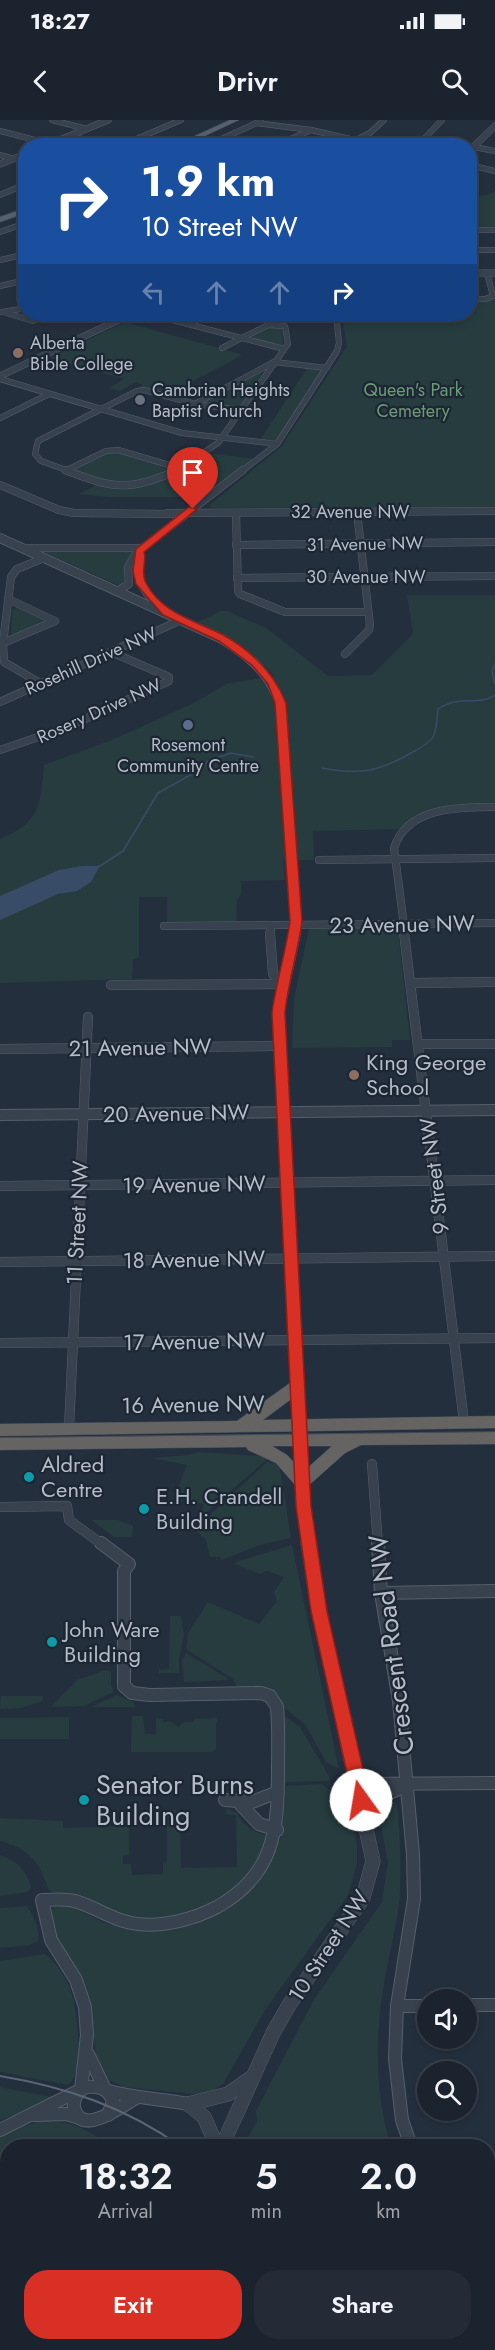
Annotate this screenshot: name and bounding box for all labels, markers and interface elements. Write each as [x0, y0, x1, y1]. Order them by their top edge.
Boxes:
text: 18:27 [30, 5, 90, 37]
text: Drivr [217, 62, 278, 101]
icon: back [24, 65, 57, 98]
icon: search [438, 65, 471, 98]
text: 1.9 km [141, 151, 275, 212]
icon: right [42, 162, 120, 240]
text: 10 Street NW [141, 207, 298, 246]
icon: left [137, 276, 170, 309]
icon: ahead [200, 276, 233, 309]
icon: ahead [263, 276, 296, 309]
icon: right [326, 276, 359, 309]
place label: Alberta Bible College [30, 330, 133, 377]
marker: Alberta Bible College [11, 346, 25, 360]
place label: Cambrian Heights Baptist Church [152, 377, 290, 424]
park label: Queen's Park Cemetery [363, 377, 463, 424]
marker: Cambrian Heights Baptist Church [133, 393, 147, 407]
pin [167, 447, 218, 509]
icon: arrive [176, 456, 209, 489]
street label: 32 Avenue NW [291, 499, 410, 525]
street label: 31 Avenue NW [306, 530, 424, 558]
street label: 30 Avenue NW [306, 564, 426, 590]
street label: Rosehill Drive NW [21, 620, 161, 702]
street label: Rosery Drive NW [33, 672, 165, 750]
marker: Rosemont Community Centre [181, 718, 195, 732]
place label: Rosemont Community Centre [117, 732, 259, 779]
street label: 23 Avenue NW [329, 907, 475, 941]
street label: 21 Avenue NW [68, 1030, 212, 1064]
place label: King George School [366, 1046, 486, 1103]
marker: King George School [347, 1068, 361, 1082]
street label: 20 Avenue NW [103, 1096, 250, 1130]
street label: 9 Street NW [411, 1116, 457, 1236]
street label: 11 Street NW [58, 1160, 96, 1286]
street label: 19 Avenue NW [122, 1167, 266, 1201]
street label: 18 Avenue NW [122, 1242, 266, 1276]
street label: 17 Avenue NW [123, 1324, 265, 1358]
street label: 16 Avenue NW [121, 1387, 265, 1421]
place label: Aldred Centre [41, 1448, 104, 1505]
marker: Aldred Centre [22, 1470, 36, 1484]
place label: E.H. Crandell Building [156, 1480, 282, 1537]
marker: E.H. Crandell Building [137, 1502, 151, 1516]
street label: Crescent Road NW [358, 1532, 424, 1757]
place label: John Ware Building [61, 1613, 160, 1670]
marker: John Ware Building [45, 1635, 59, 1649]
place label: Senator Burns Building [96, 1765, 254, 1835]
position arrow [329, 1768, 393, 1832]
marker: Senator Burns Building [77, 1793, 91, 1807]
street label: 10 Street NW [280, 1884, 376, 2008]
map controls [417, 1989, 477, 2121]
button: sound [417, 1989, 477, 2049]
button: search [417, 2061, 477, 2121]
text: 18:32 [78, 2150, 173, 2202]
text: 5 [255, 2150, 277, 2202]
text: 2.0 [360, 2150, 417, 2202]
text: Arrival [98, 2197, 153, 2226]
text: min [251, 2197, 282, 2226]
text: km [376, 2197, 401, 2226]
button: Exit [24, 2270, 242, 2339]
button: Share [254, 2270, 471, 2339]

